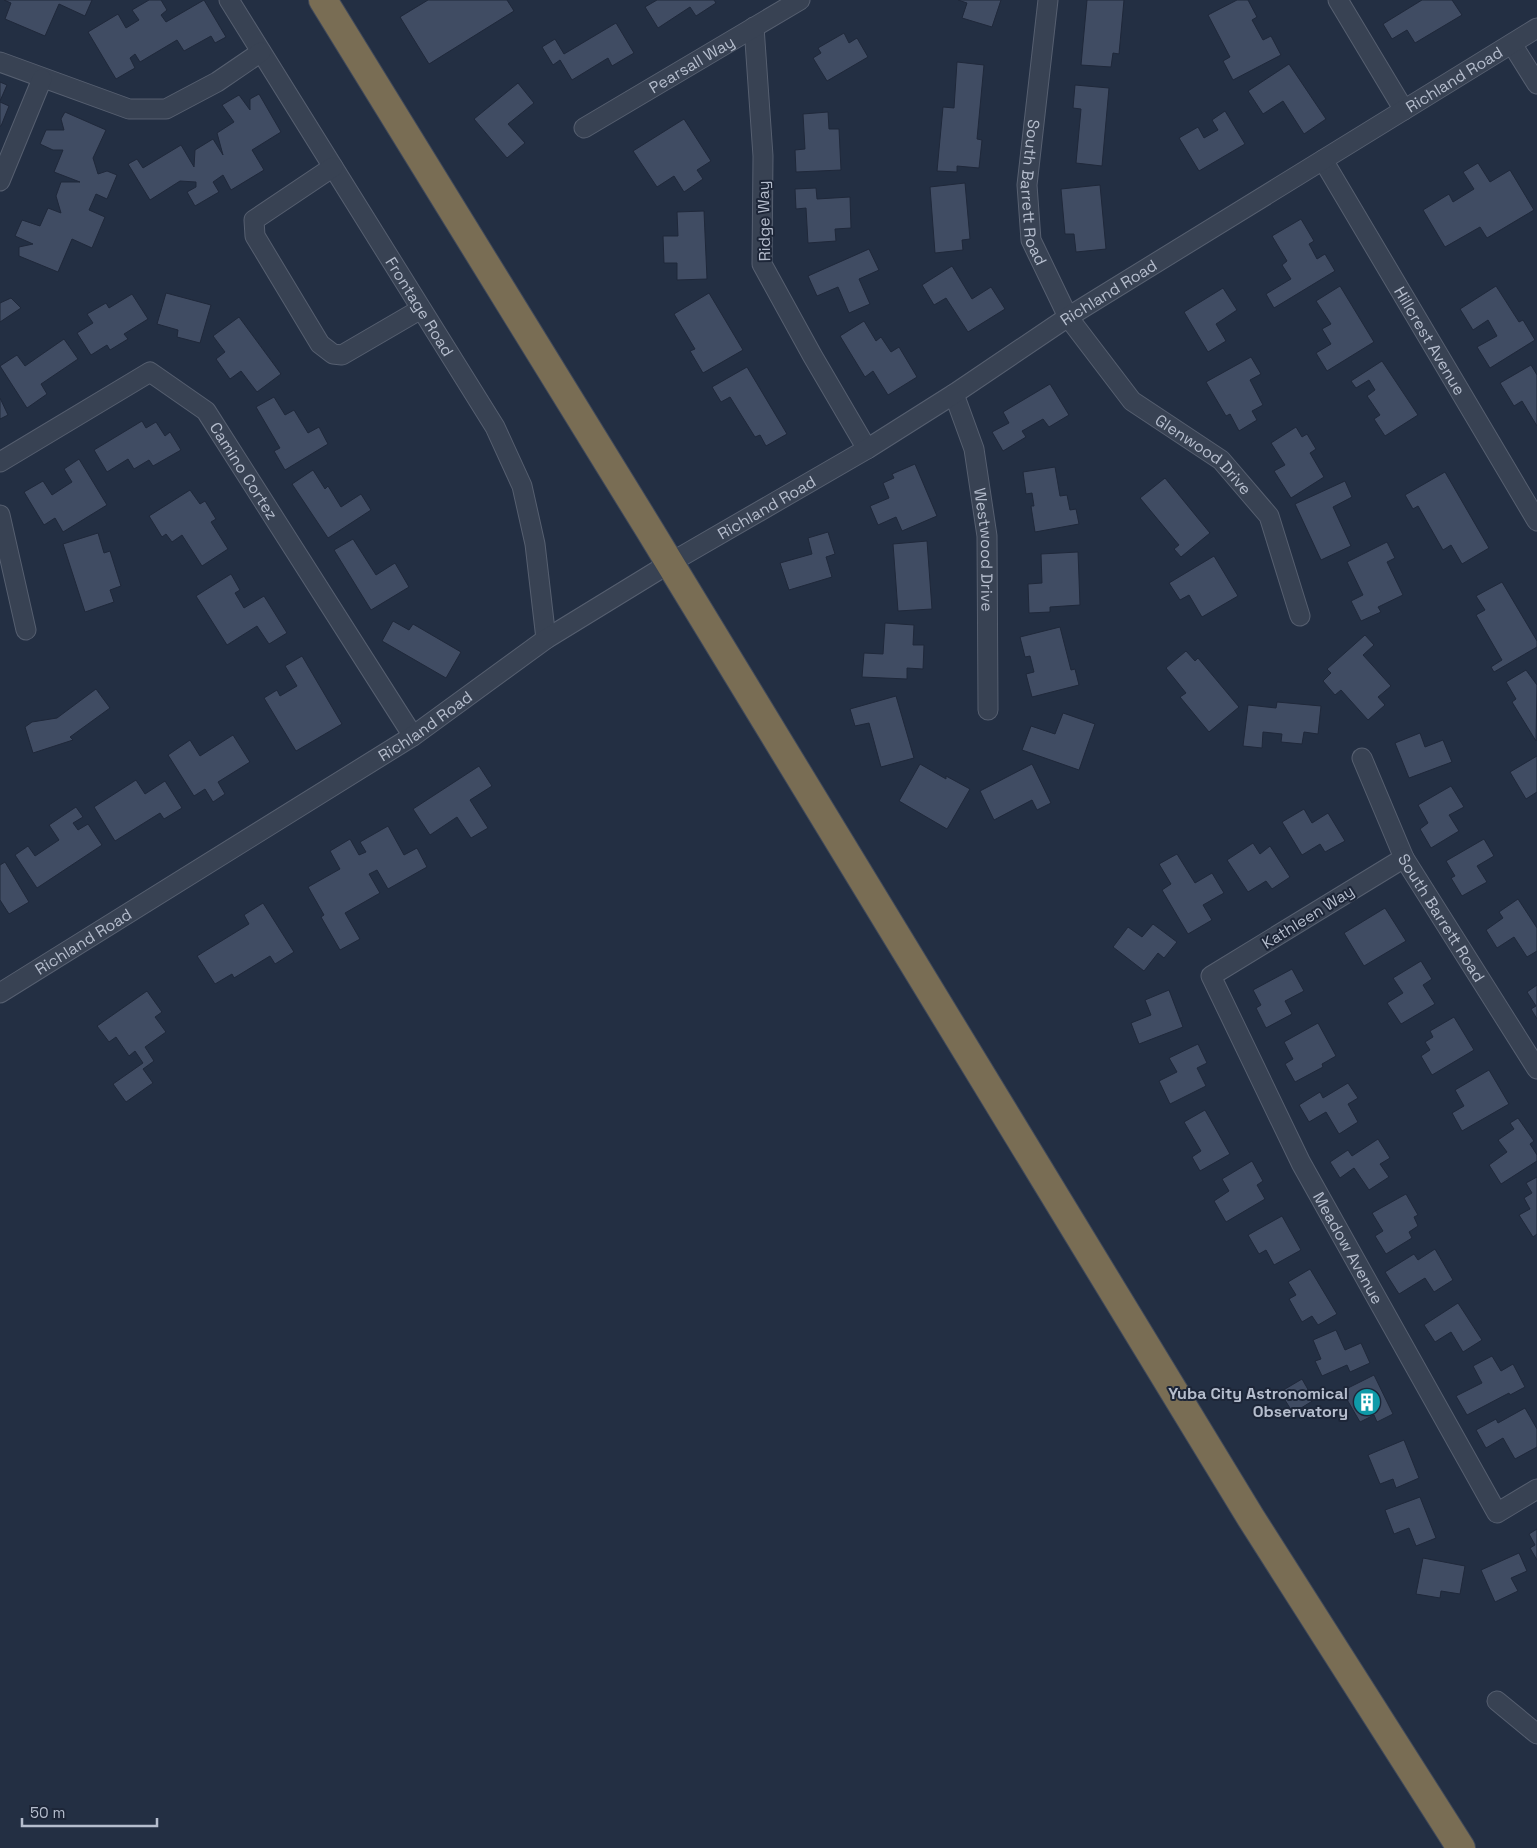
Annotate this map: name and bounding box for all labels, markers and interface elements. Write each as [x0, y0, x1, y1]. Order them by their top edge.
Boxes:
street label: Pearsall Way [645, 31, 738, 98]
street label: Richland Road [1402, 41, 1506, 117]
street label: South Barrett Road [1016, 118, 1052, 268]
street label: Ridge Way [753, 180, 775, 262]
street label: Frontage Road [381, 253, 459, 360]
street label: Richland Road [1056, 254, 1161, 330]
street label: Hillcrest Avenue [1390, 282, 1471, 399]
street label: Glenwood Drive [1151, 409, 1257, 499]
street label: Camino Cortez [205, 418, 283, 524]
street label: Richland Road [714, 470, 819, 544]
street label: Westwood Drive [969, 486, 998, 612]
street label: Richland Road [374, 686, 476, 766]
street label: South Barrett Road [1393, 850, 1490, 986]
street label: Kathleen Way [1258, 880, 1358, 954]
street label: Richland Road [31, 903, 135, 979]
street label: Meadow Avenue [1309, 1188, 1388, 1308]
place label: Yuba City Astronomical Observatory [1168, 1383, 1348, 1422]
building icon: Yuba City Astronomical Observatory [1352, 1387, 1382, 1417]
scale bar [22, 1796, 158, 1828]
text: 50 m [30, 1803, 65, 1822]

